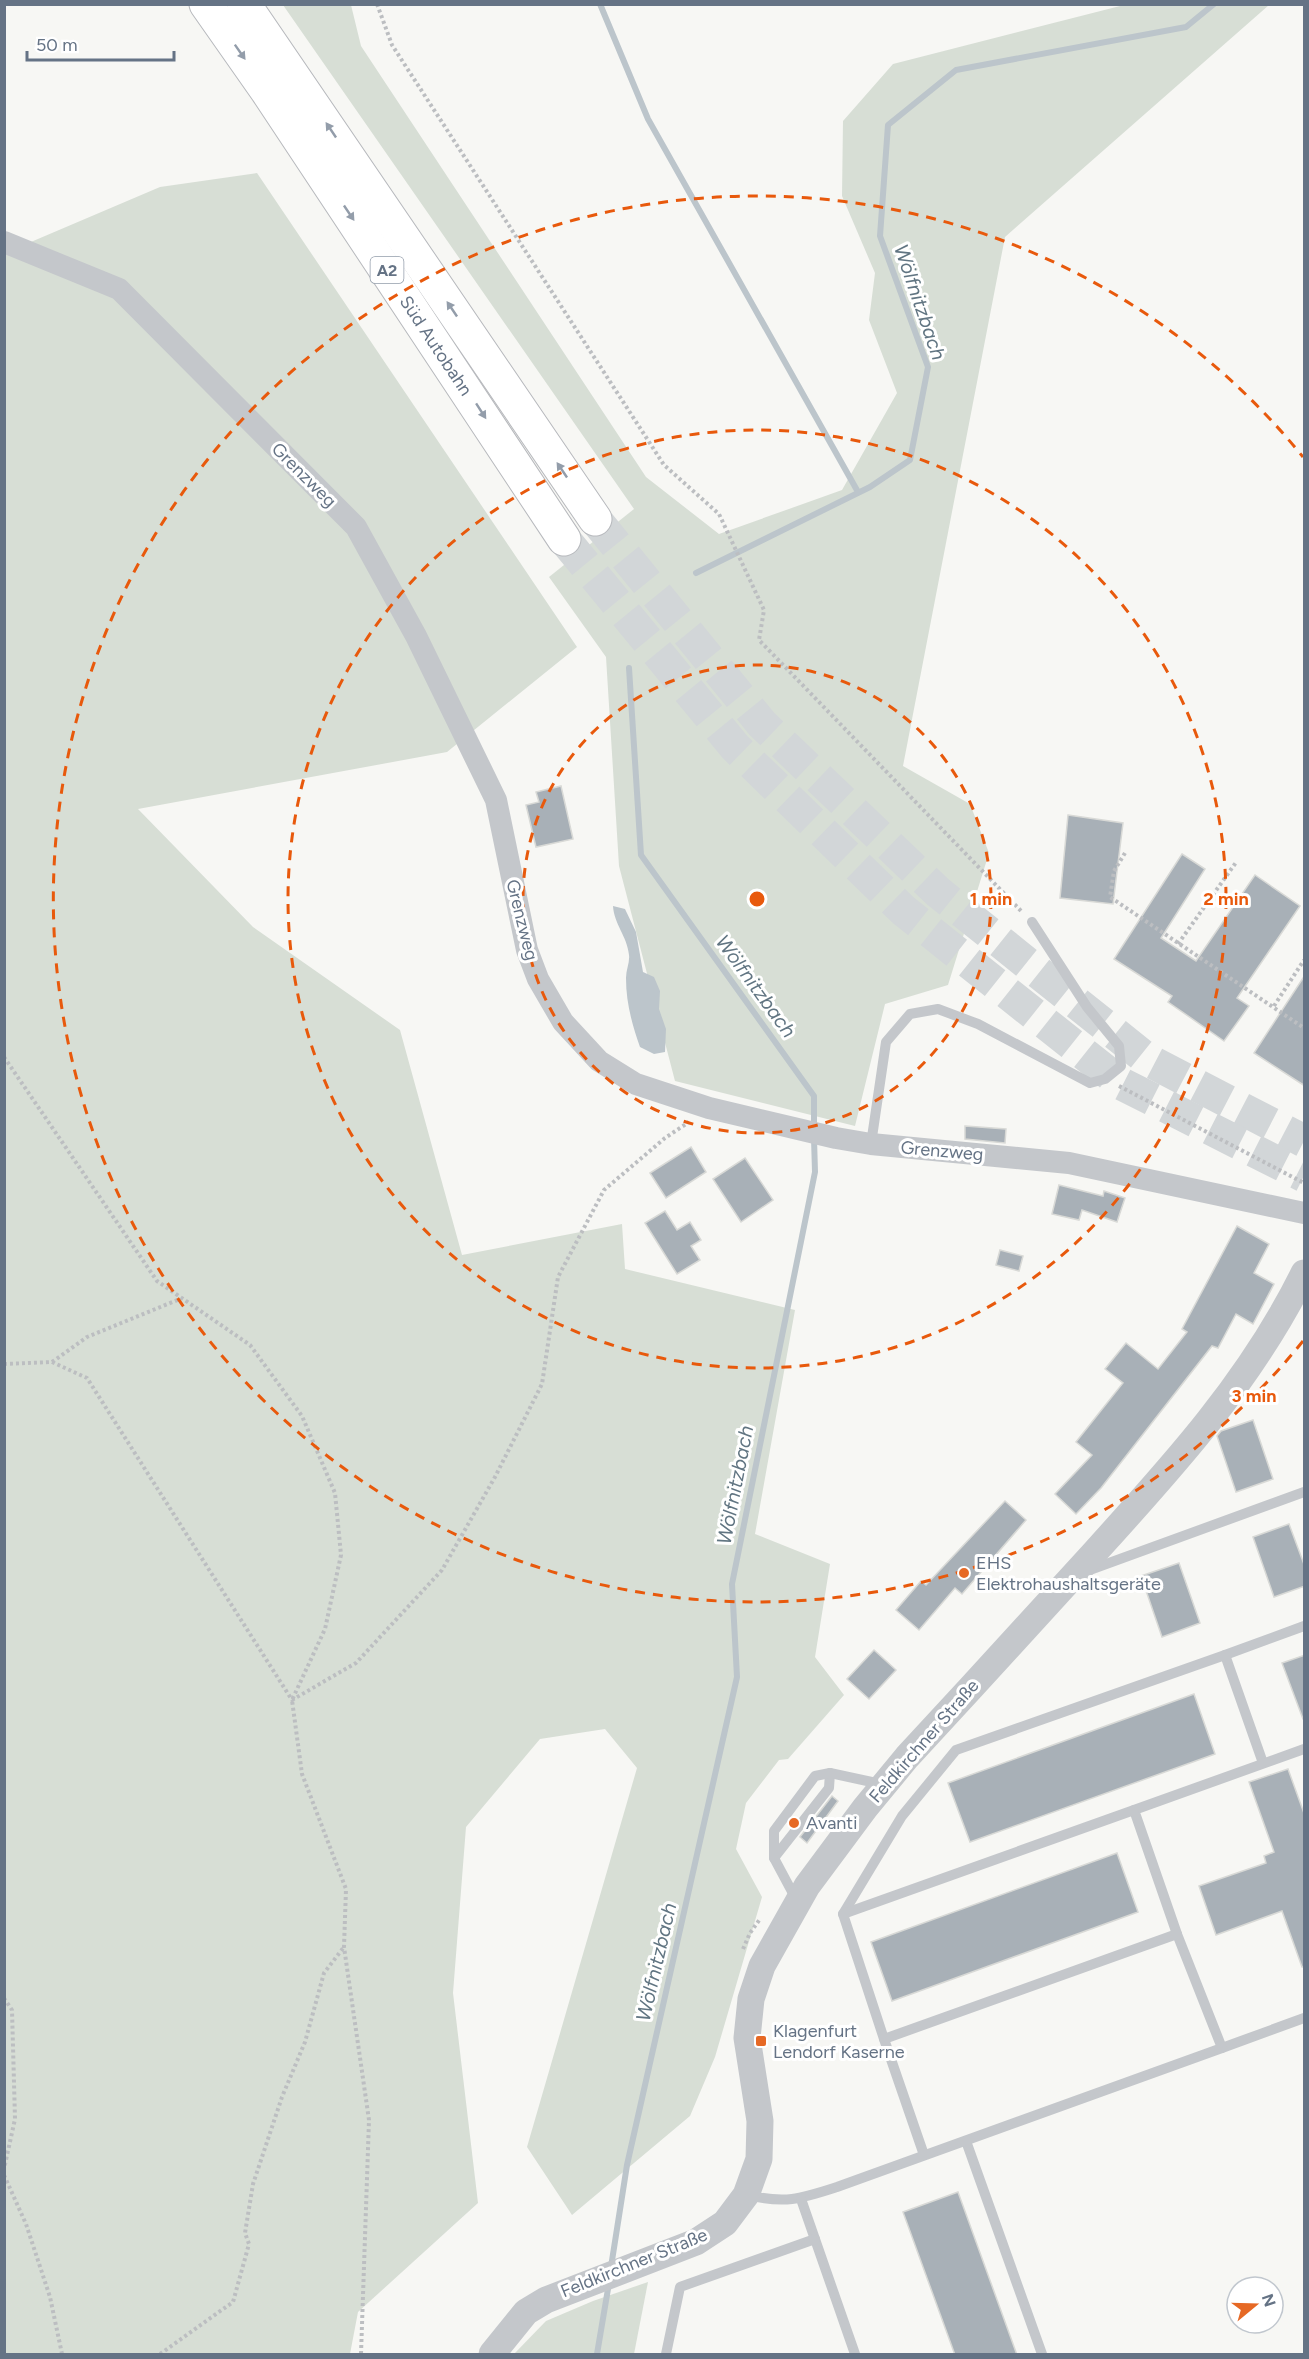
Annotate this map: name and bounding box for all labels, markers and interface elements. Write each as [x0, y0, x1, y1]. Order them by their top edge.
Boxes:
scale bar [27, 24, 174, 62]
text: 50 m [36, 34, 78, 56]
one-way arrow [233, 45, 245, 60]
one-way arrow [326, 122, 337, 138]
one-way arrow [343, 205, 355, 221]
water label: Wölfnitzbach [889, 241, 951, 363]
road number: A2 [370, 257, 404, 283]
street label: Süd Autobahn [395, 292, 477, 400]
one-way arrow [447, 301, 458, 317]
one-way arrow [475, 402, 486, 419]
street label: Grenzweg [267, 438, 341, 512]
one-way arrow [556, 463, 568, 479]
street label: Grenzweg [501, 877, 543, 963]
text: 1 min [970, 888, 1012, 910]
text: 2 min [1203, 888, 1249, 910]
centre of rings [747, 889, 767, 909]
water label: Wölfnitzbach [711, 930, 801, 1042]
street label: Grenzweg [900, 1136, 984, 1166]
text: 3 min [1232, 1385, 1276, 1407]
water label: Wölfnitzbach [712, 1423, 758, 1547]
place label: EHS Elektrohaushaltsgeräte [976, 1552, 1161, 1595]
marker: EHS Elektrohaushaltsgeräte [957, 1566, 971, 1580]
street label: Feldkirchner Straße [864, 1675, 984, 1807]
place label: Avanti [806, 1812, 857, 1834]
marker: Avanti [787, 1816, 801, 1830]
water label: Wölfnitzbach [631, 1900, 681, 2024]
place label: Klagenfurt Lendorf Kaserne [773, 2020, 905, 2063]
marker: Klagenfurt Lendorf Kaserne [754, 2034, 768, 2048]
street label: Feldkirchner Straße [557, 2223, 711, 2302]
north arrow [1225, 2275, 1285, 2335]
text: N [1258, 2291, 1280, 2309]

